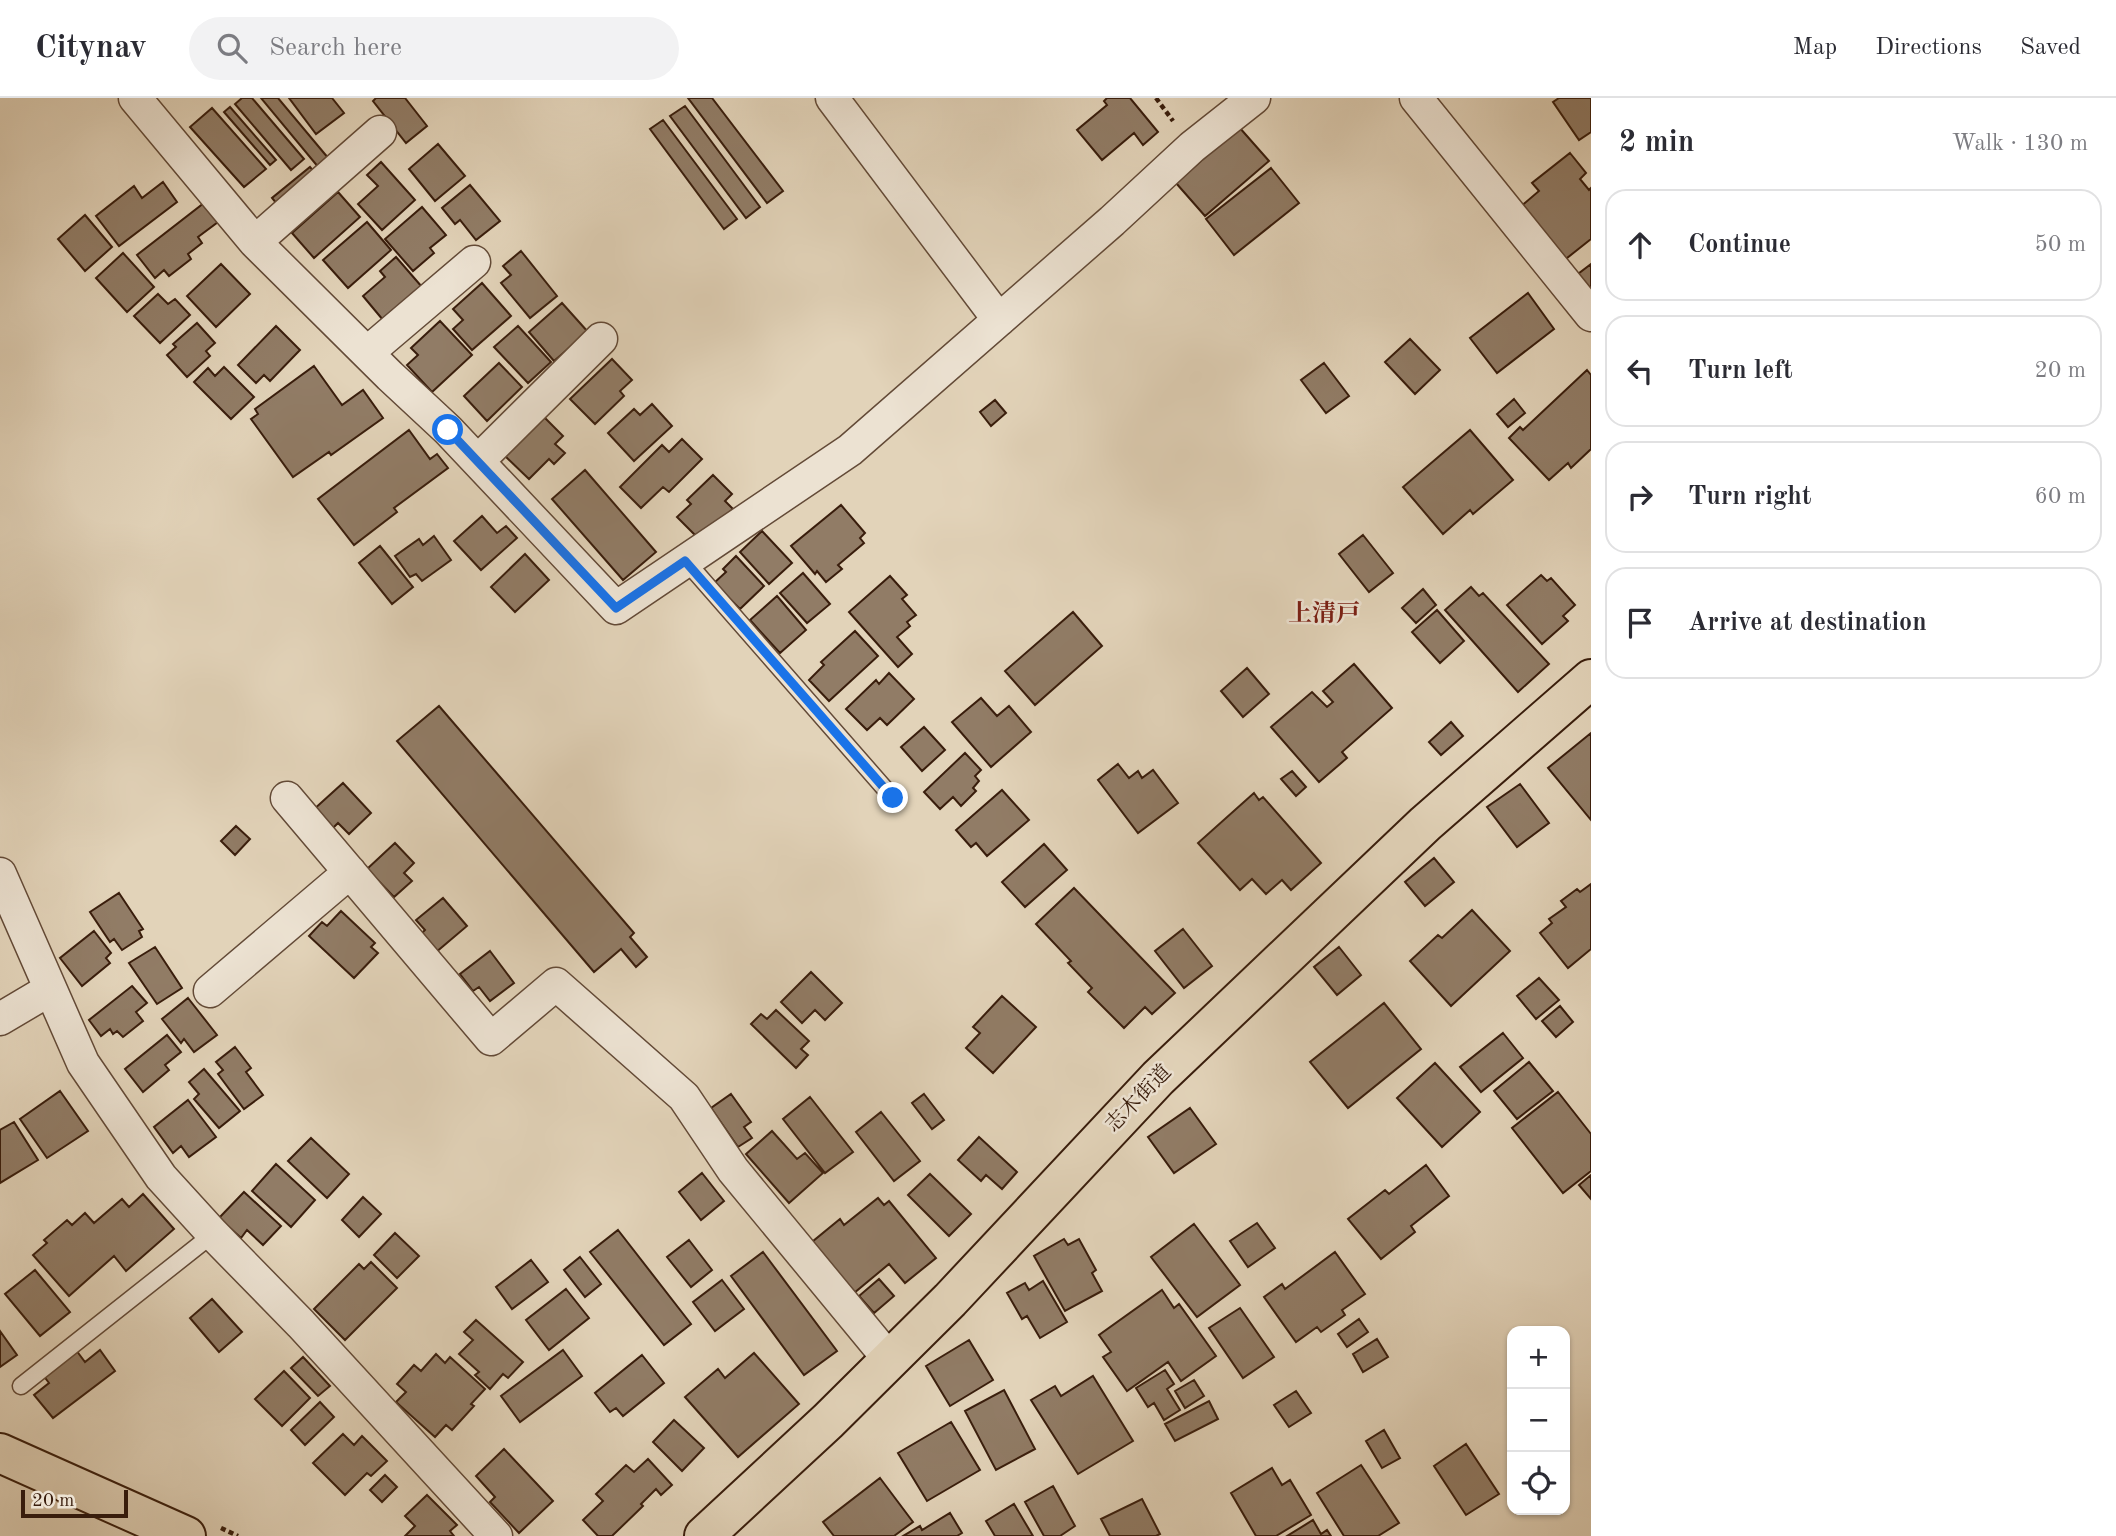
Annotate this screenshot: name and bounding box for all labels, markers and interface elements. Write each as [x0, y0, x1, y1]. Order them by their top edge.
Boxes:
search box [189, 17, 679, 80]
icon: search [213, 29, 251, 67]
text: Citynav [35, 32, 147, 65]
text: Search here [269, 35, 402, 61]
text: Map [1793, 36, 1837, 60]
text: Directions [1875, 36, 1982, 60]
text: Saved [2020, 36, 2081, 60]
text: 2 min [1619, 128, 1694, 158]
text: Walk · 130 m [1952, 132, 2088, 155]
icon: ahead [1621, 226, 1659, 264]
text: Continue [1688, 232, 1791, 258]
text: 50 m [2035, 233, 2086, 256]
icon: left [1621, 352, 1659, 390]
text: Turn left [1688, 358, 1793, 384]
text: 20 m [2035, 359, 2086, 382]
route start [432, 414, 463, 445]
icon: right [1621, 478, 1659, 516]
text: Turn right [1688, 484, 1811, 510]
text: 60 m [2035, 485, 2086, 508]
district label: 上清戸 [1288, 600, 1360, 627]
icon: arrive [1621, 604, 1659, 642]
text: Arrive at destination [1688, 610, 1927, 636]
route end [877, 782, 908, 813]
street label: 志木街道 [1101, 1060, 1176, 1137]
map controls [1507, 1326, 1570, 1515]
button: + [1507, 1326, 1570, 1389]
button: − [1507, 1389, 1570, 1452]
button: locate [1507, 1452, 1570, 1515]
scale bar [21, 1487, 128, 1519]
text: 20 m [32, 1492, 74, 1511]

